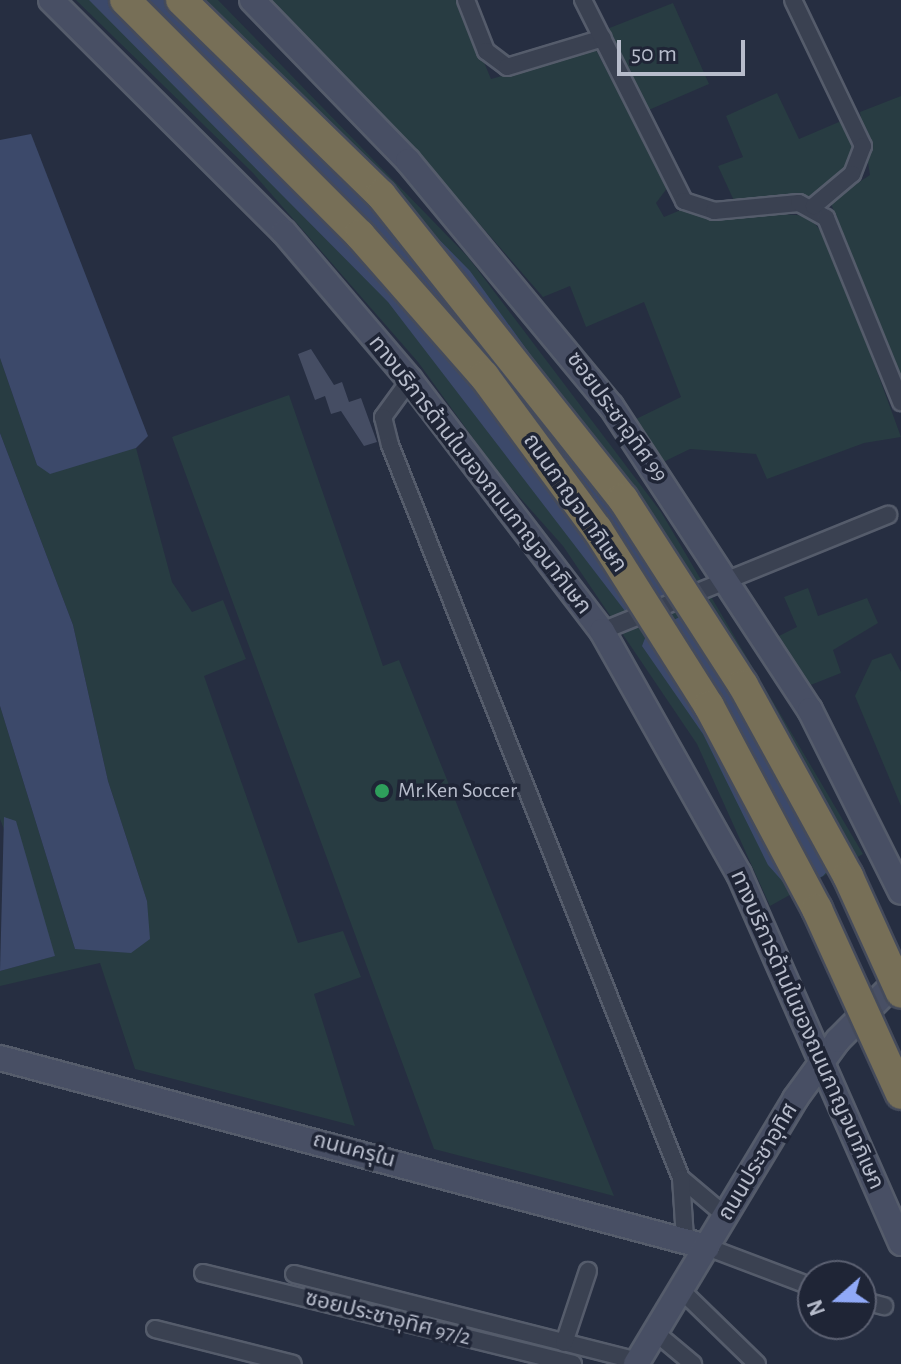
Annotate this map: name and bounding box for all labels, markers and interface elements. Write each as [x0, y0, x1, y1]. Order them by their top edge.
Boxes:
scale bar [621, 24, 749, 74]
text: 50 m [631, 42, 677, 66]
street label: ทางบริการด้านในของถนนกาญจนาภิเษก [363, 330, 597, 620]
street label: ซอยประชาอุทิศ 99 [561, 347, 673, 487]
street label: ถนนกาญจนาภิเษก [517, 429, 633, 577]
place label: Mr.Ken Soccer [398, 778, 517, 804]
marker: Mr.Ken Soccer [373, 782, 391, 800]
street label: ทางบริการด้านในของถนนกาญจนาภิเษก [724, 866, 890, 1194]
street label: ถนนประชาอุทิศ [713, 1098, 803, 1226]
street label: ถนนครุใน [310, 1126, 398, 1174]
north arrow [797, 1260, 877, 1340]
street label: ซอยประชาอุทิศ 97/2 [302, 1285, 474, 1351]
text: N [803, 1297, 829, 1318]

